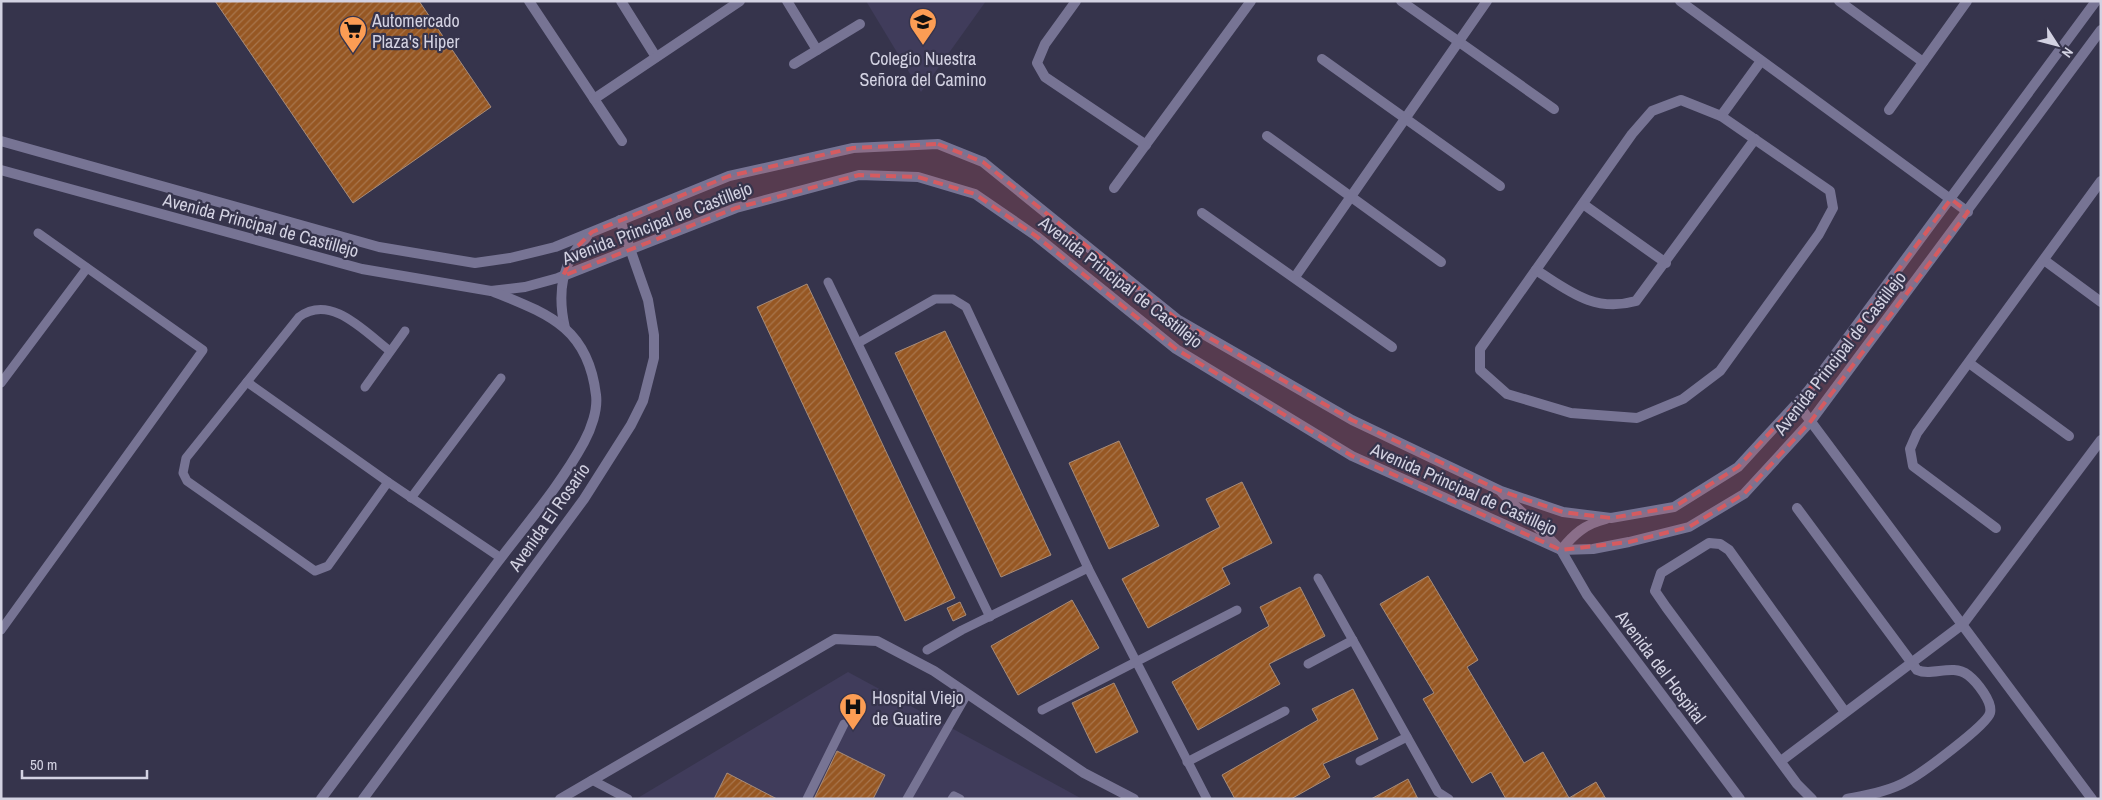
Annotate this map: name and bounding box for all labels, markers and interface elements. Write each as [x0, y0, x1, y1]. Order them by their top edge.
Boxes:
school or university icon: Colegio Nuestra Señora del Camino [908, 7, 938, 46]
place label: Automercado Plaza's Hiper [371, 8, 460, 54]
supermarket icon: Automercado Plaza's Hiper [338, 15, 368, 54]
north arrow [2032, 20, 2082, 70]
text: N [2058, 44, 2077, 61]
place label: Colegio Nuestra Señora del Camino [859, 46, 987, 92]
street label: Avenida Principal de Castillejo [557, 175, 756, 271]
street label: Avenida Principal de Castillejo [159, 187, 362, 263]
street label: Avenida Principal de Castillejo [1033, 209, 1208, 354]
street label: Avenida Principal de Castillejo [1767, 266, 1912, 441]
street label: Avenida Principal de Castillejo [1366, 436, 1561, 541]
street label: Avenida El Rosario [502, 458, 596, 577]
street label: Avenida del Hospital [1610, 604, 1712, 729]
place label: Hospital Viejo de Guatire [872, 685, 964, 731]
hospital icon: Hospital Viejo de Guatire [838, 692, 868, 731]
scale bar [22, 748, 148, 780]
text: 50 m [30, 754, 57, 775]

